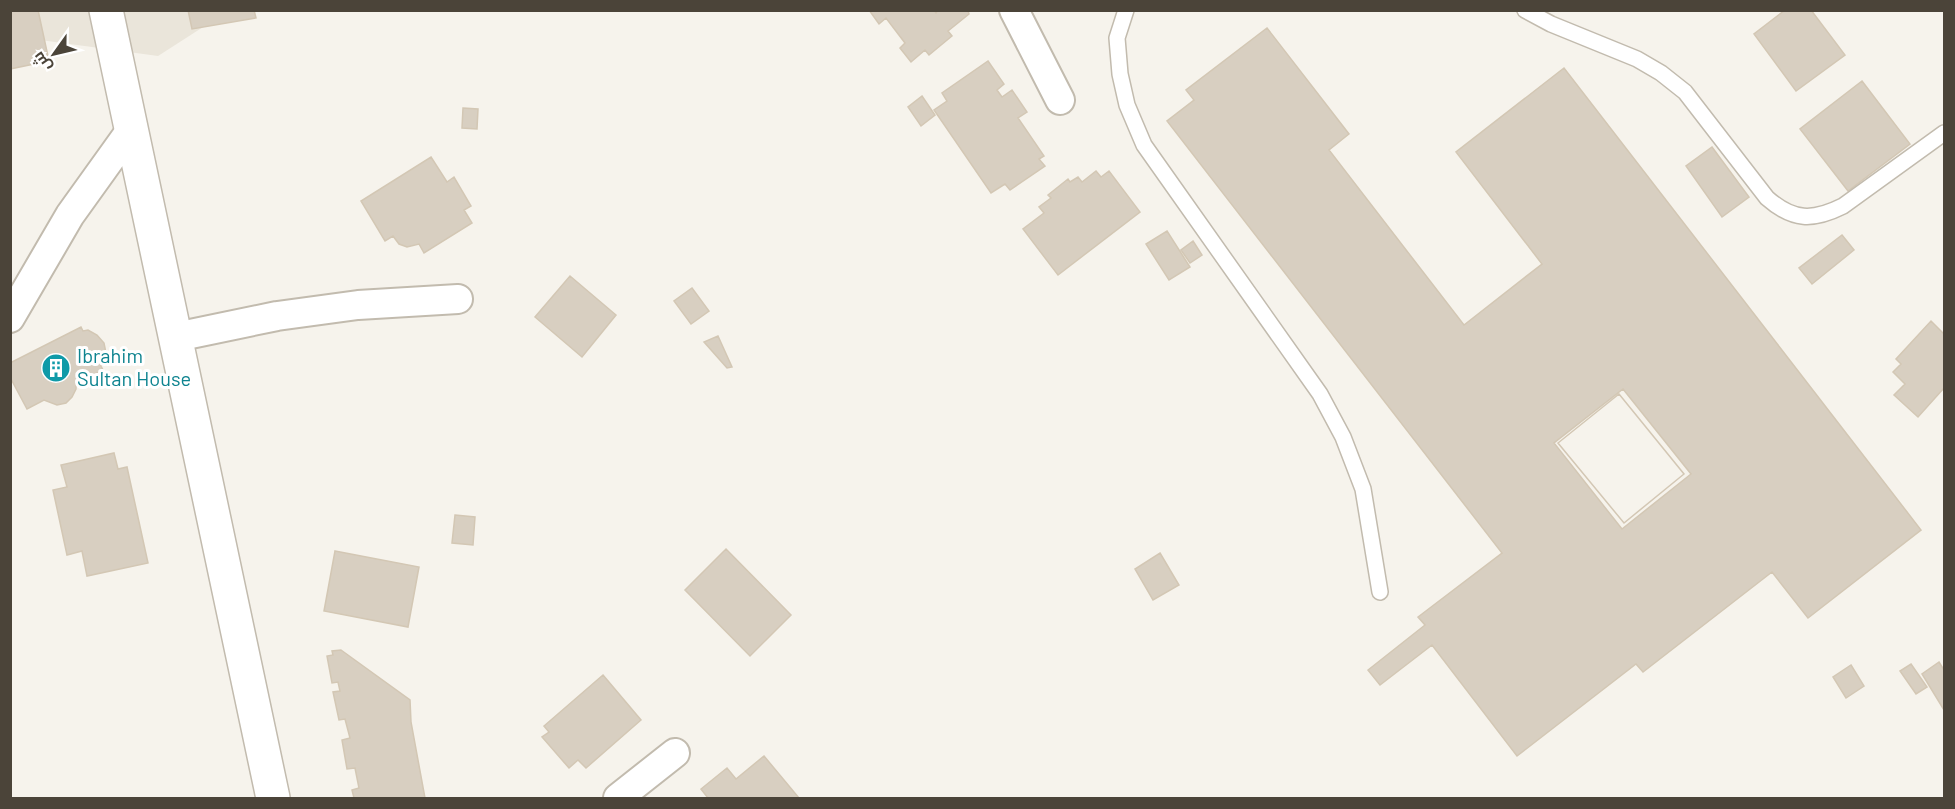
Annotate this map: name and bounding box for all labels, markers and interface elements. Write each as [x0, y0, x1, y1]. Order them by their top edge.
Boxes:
north arrow [24, 24, 84, 84]
text: ش [28, 48, 56, 76]
place label: Ibrahim Sultan House [77, 343, 191, 390]
building icon: Ibrahim Sultan House [40, 352, 72, 384]

